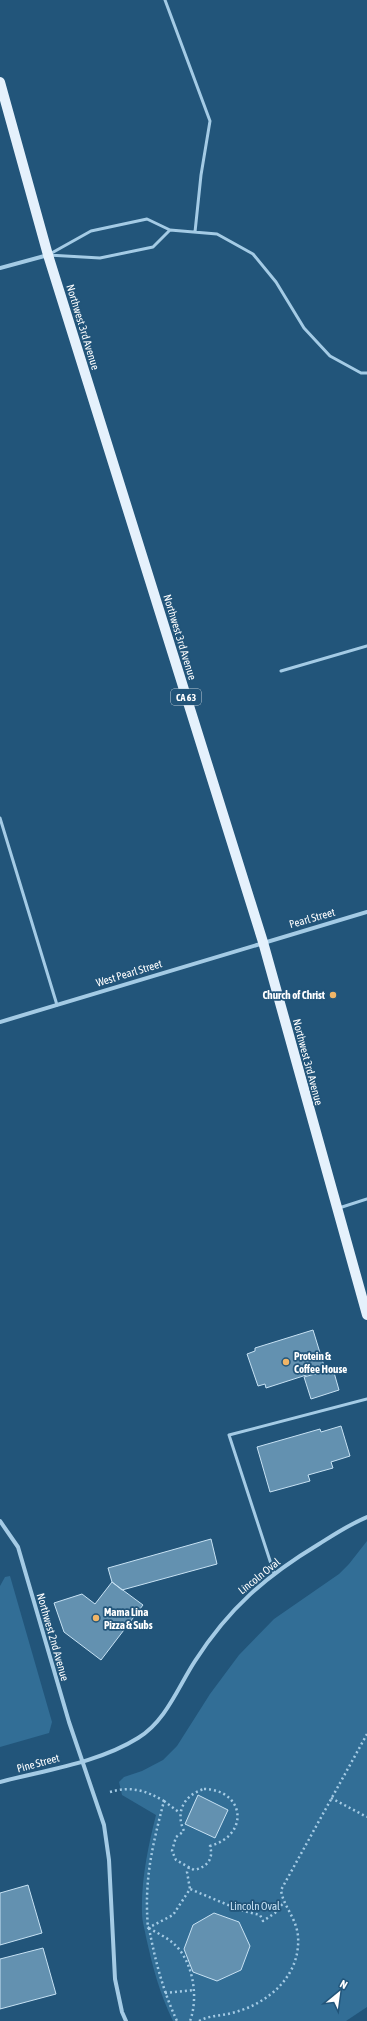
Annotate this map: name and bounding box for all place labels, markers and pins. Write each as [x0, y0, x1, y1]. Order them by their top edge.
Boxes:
place label: Church of Christ [262, 989, 326, 1001]
marker: Church of Christ [328, 990, 338, 1000]
place label: Protein & Coffee House [294, 1350, 347, 1375]
marker: Protein & Coffee House [281, 1357, 291, 1367]
place label: Mama Lina Pizza & Subs [104, 1606, 153, 1631]
marker: Mama Lina Pizza & Subs [91, 1613, 101, 1623]

